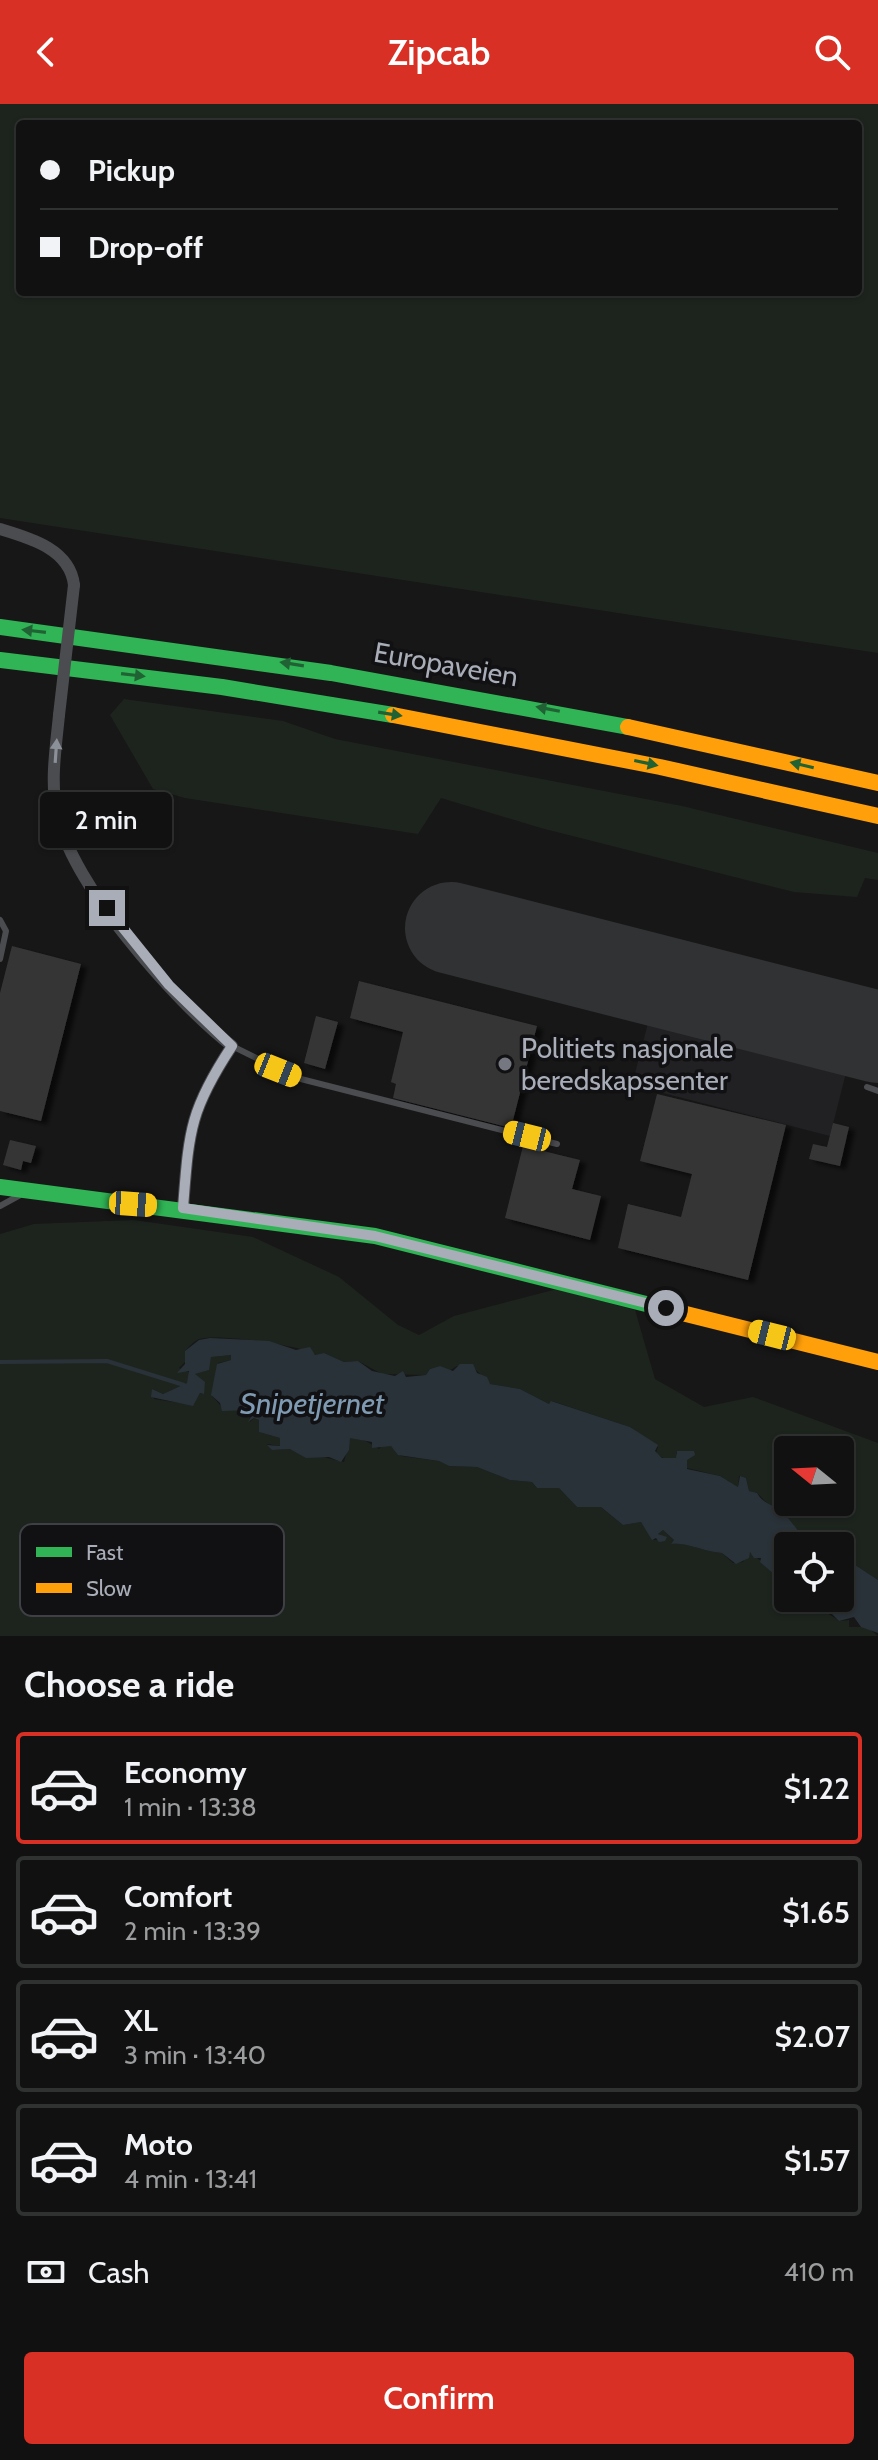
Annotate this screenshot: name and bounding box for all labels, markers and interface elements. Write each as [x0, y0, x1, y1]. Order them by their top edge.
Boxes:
icon: back [24, 30, 68, 74]
text: Zipcab [388, 30, 490, 74]
icon: search [810, 30, 854, 74]
text: Pickup [88, 152, 175, 189]
text: Drop-off [88, 229, 203, 266]
one-way arrow [21, 624, 46, 637]
street label: Europaveien [371, 635, 521, 693]
one-way arrow [279, 657, 304, 670]
one-way arrow [121, 669, 146, 682]
one-way arrow [535, 703, 560, 715]
one-way arrow [378, 709, 403, 721]
one-way arrow [50, 738, 63, 763]
one-way arrow [633, 757, 658, 770]
one-way arrow [790, 758, 815, 770]
callout: 2 min [41, 792, 173, 848]
text: 2 min [75, 804, 137, 836]
route end [89, 890, 125, 926]
place label: Politiets nasjonale beredskapssenter [521, 1031, 734, 1097]
car [251, 1050, 305, 1090]
marker: Politiets nasjonale beredskapssenter [496, 1055, 514, 1073]
car [501, 1119, 553, 1153]
car [108, 1190, 158, 1218]
route start [648, 1290, 684, 1326]
car [746, 1318, 798, 1352]
water label: Snipetjernet [240, 1385, 385, 1422]
north arrow [774, 1436, 854, 1516]
map controls [774, 1436, 854, 1612]
legend [20, 1524, 284, 1616]
button: locate [774, 1532, 854, 1612]
text: Fast [86, 1539, 124, 1566]
text: Slow [86, 1575, 132, 1602]
text: Choose a ride [24, 1662, 234, 1706]
icon: car [28, 1752, 100, 1824]
text: Economy [124, 1754, 247, 1791]
text: $1.22 [784, 1770, 850, 1807]
text: 1 min · 13:38 [124, 1791, 257, 1823]
icon: car [28, 1876, 100, 1948]
text: Comfort [124, 1878, 232, 1915]
text: $1.65 [782, 1894, 850, 1931]
text: 2 min · 13:39 [124, 1915, 261, 1947]
icon: car [28, 2000, 100, 2072]
text: XL [124, 2002, 158, 2039]
text: $2.07 [774, 2018, 850, 2055]
text: 3 min · 13:40 [124, 2039, 266, 2071]
icon: car [28, 2124, 100, 2196]
text: Moto [124, 2126, 193, 2163]
text: $1.57 [784, 2142, 850, 2179]
text: 4 min · 13:41 [124, 2163, 257, 2195]
icon: cash [24, 2250, 68, 2294]
text: Cash [88, 2254, 150, 2291]
text: 410 m [784, 2256, 854, 2288]
button: Confirm [24, 2352, 854, 2444]

